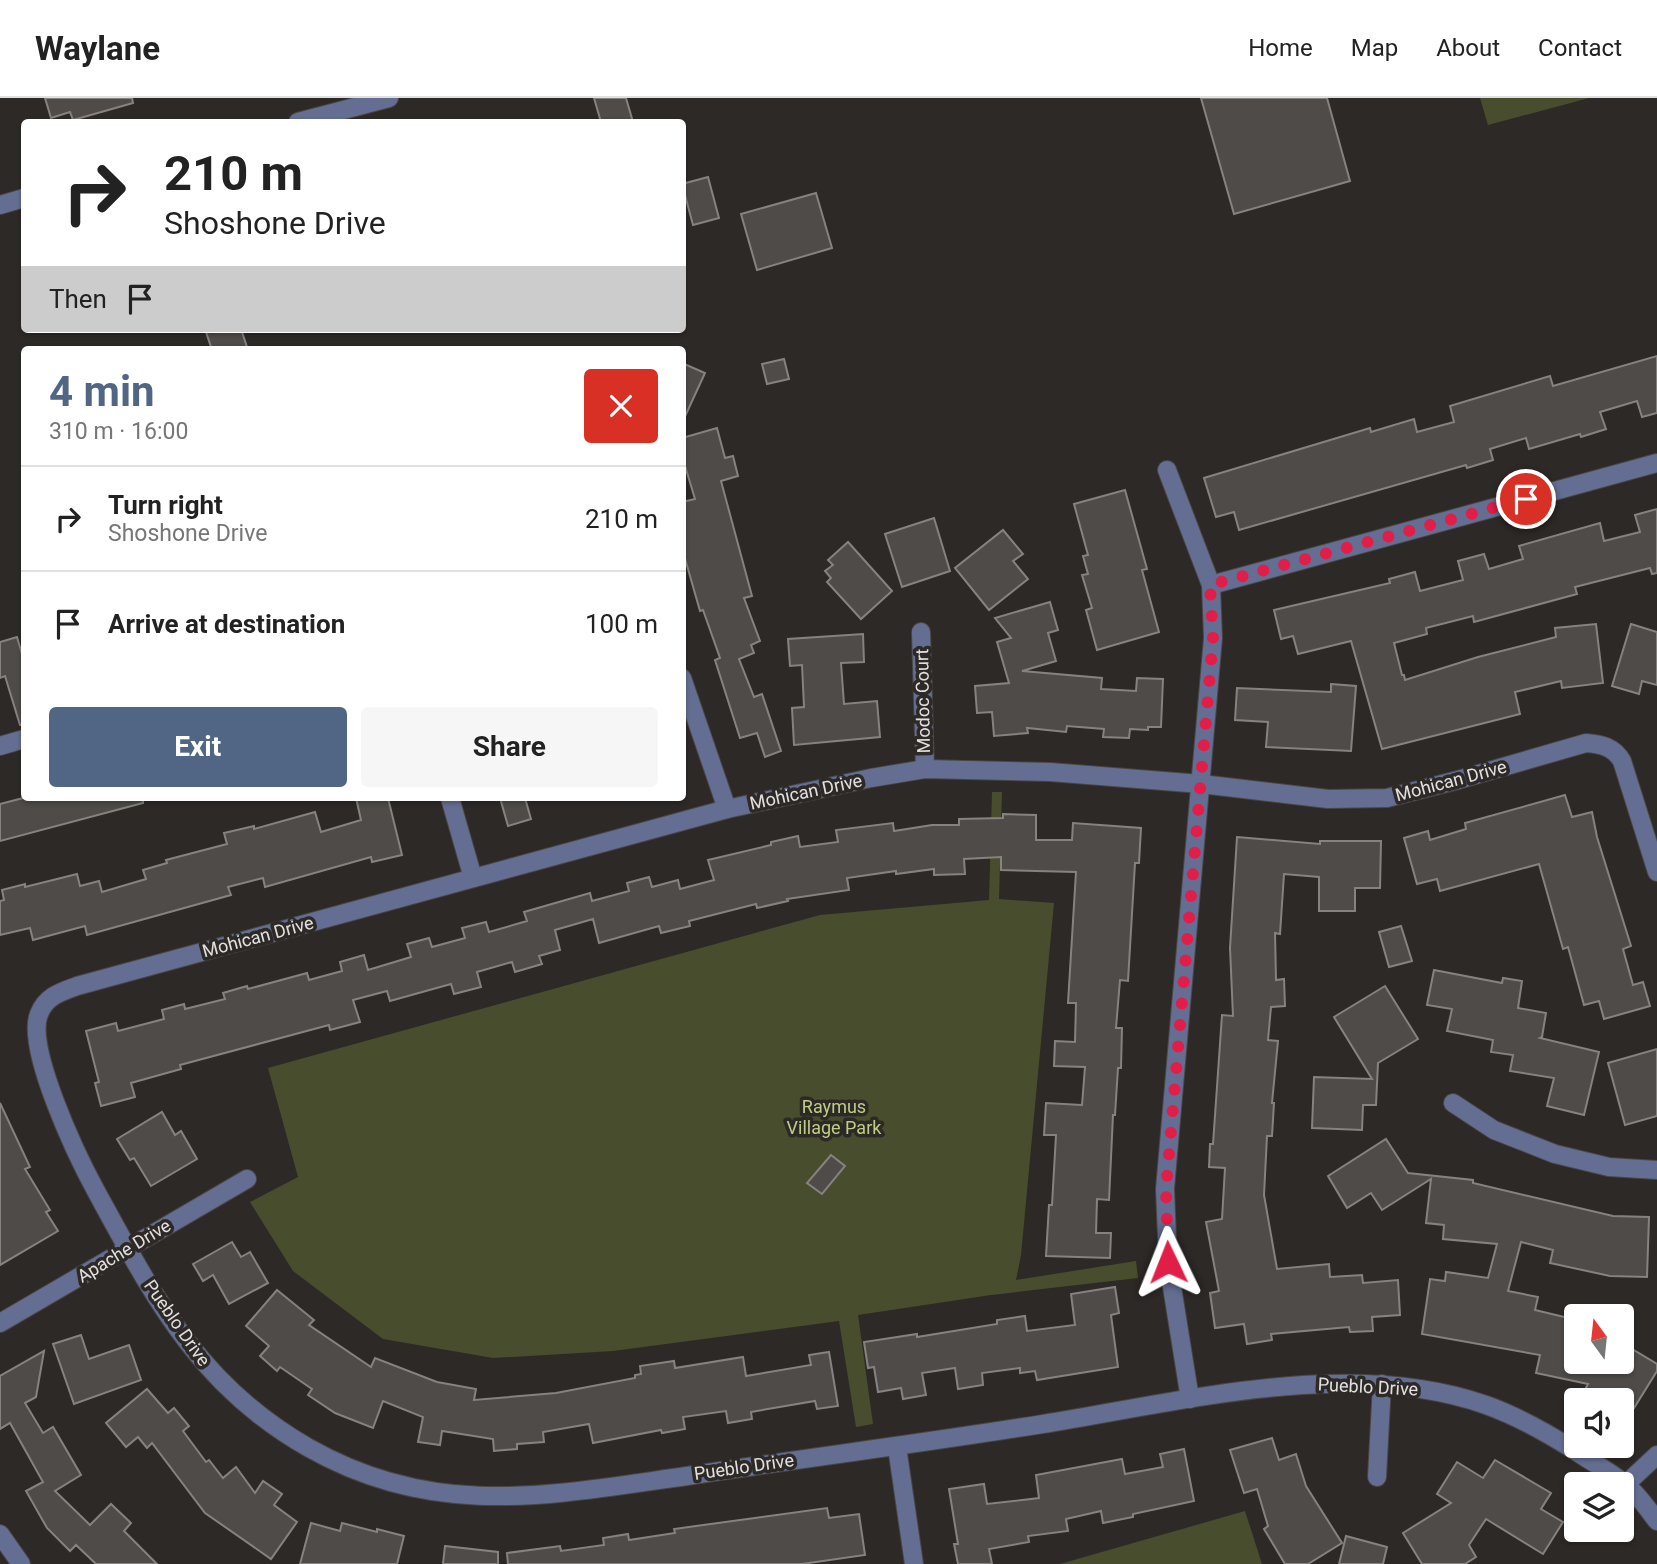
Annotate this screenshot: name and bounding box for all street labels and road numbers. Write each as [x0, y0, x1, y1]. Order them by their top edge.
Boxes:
street label: Modoc Court [911, 648, 934, 753]
street label: Mohican Drive [1393, 756, 1509, 805]
street label: Mohican Drive [748, 769, 864, 814]
street label: Mohican Drive [200, 912, 316, 961]
street label: Apache Drive [73, 1214, 174, 1287]
street label: Pueblo Drive [140, 1276, 215, 1370]
street label: Pueblo Drive [1317, 1373, 1419, 1400]
street label: Pueblo Drive [693, 1449, 795, 1484]

